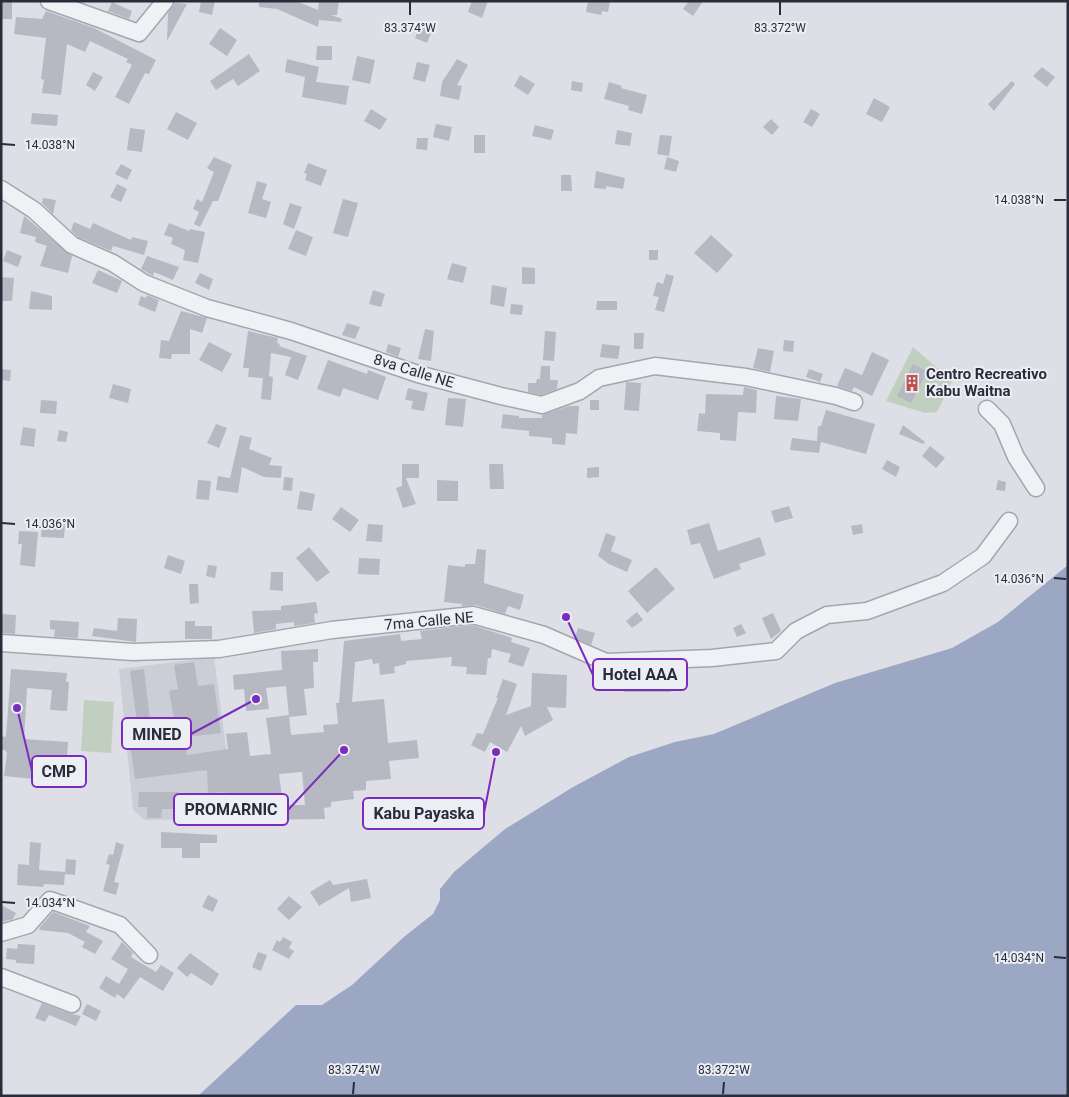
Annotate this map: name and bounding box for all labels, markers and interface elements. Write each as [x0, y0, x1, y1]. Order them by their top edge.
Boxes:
text: 83.374°W [384, 21, 436, 35]
text: 83.372°W [754, 21, 806, 35]
text: 14.038°N [25, 138, 75, 152]
text: 14.038°N [994, 193, 1044, 207]
street label: 8va Calle NE [371, 350, 457, 392]
place label: Centro Recreativo Kabu Waitna [926, 365, 1047, 400]
building icon: Centro Recreativo Kabu Waitna [902, 373, 922, 393]
text: 14.036°N [25, 517, 75, 531]
text: 14.036°N [994, 572, 1044, 586]
street label: 7ma Calle NE [384, 608, 475, 634]
callout: Hotel AAA [593, 659, 687, 690]
text: Hotel AAA [603, 665, 678, 684]
callout: MINED [122, 718, 191, 749]
text: MINED [132, 725, 182, 744]
callout: CMP [32, 756, 86, 787]
text: CMP [42, 762, 76, 781]
callout: PROMARNIC [174, 794, 288, 825]
callout: Kabu Payaska [363, 798, 484, 829]
text: PROMARNIC [184, 800, 278, 819]
text: Kabu Payaska [373, 804, 475, 823]
text: 14.034°N [25, 896, 75, 910]
text: 14.034°N [994, 951, 1044, 965]
text: 83.374°W [328, 1063, 380, 1077]
text: 83.372°W [698, 1063, 750, 1077]

